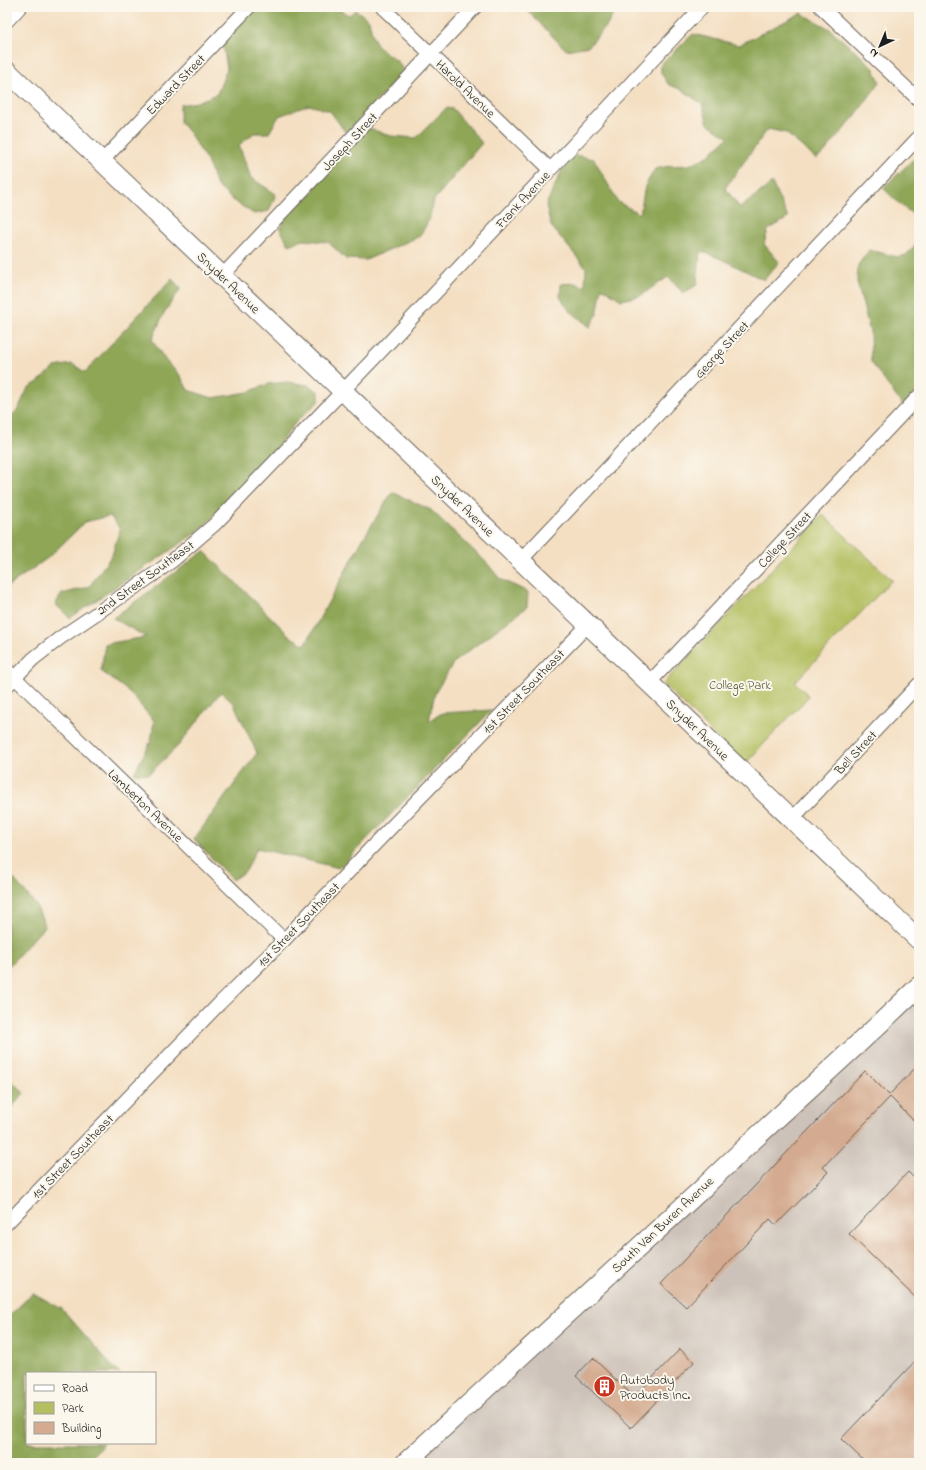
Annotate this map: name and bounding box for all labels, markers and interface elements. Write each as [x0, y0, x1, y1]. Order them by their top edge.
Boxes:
north arrow [860, 26, 900, 66]
text: N [866, 44, 882, 61]
street label: Edward Street [142, 50, 210, 120]
street label: Harold Avenue [431, 56, 499, 123]
street label: Joseph Street [318, 108, 383, 176]
street label: Frank Avenue [491, 167, 555, 234]
street label: Snyder Avenue [191, 248, 264, 319]
street label: George Street [690, 317, 755, 384]
street label: Snyder Avenue [425, 471, 498, 542]
street label: College Street [754, 507, 818, 573]
street label: 2nd Street Southeast [93, 536, 199, 620]
street label: 1st Street Southeast [479, 645, 570, 739]
park label: College Park [709, 676, 771, 696]
street label: Snyder Avenue [660, 695, 733, 766]
street label: Bell Street [830, 726, 882, 780]
street label: Lamberton Avenue [103, 765, 187, 847]
street label: 1st Street Southeast [254, 878, 345, 972]
street label: 1st Street Southeast [28, 1110, 119, 1204]
street label: South Van Buren Avenue [608, 1172, 718, 1278]
place label: Autobody Products Inc. [620, 1371, 690, 1405]
legend [26, 1372, 156, 1444]
building icon: Autobody Products Inc. [592, 1373, 618, 1399]
text: Road [62, 1380, 88, 1398]
text: Park [62, 1400, 84, 1418]
text: Building [61, 1420, 101, 1439]

